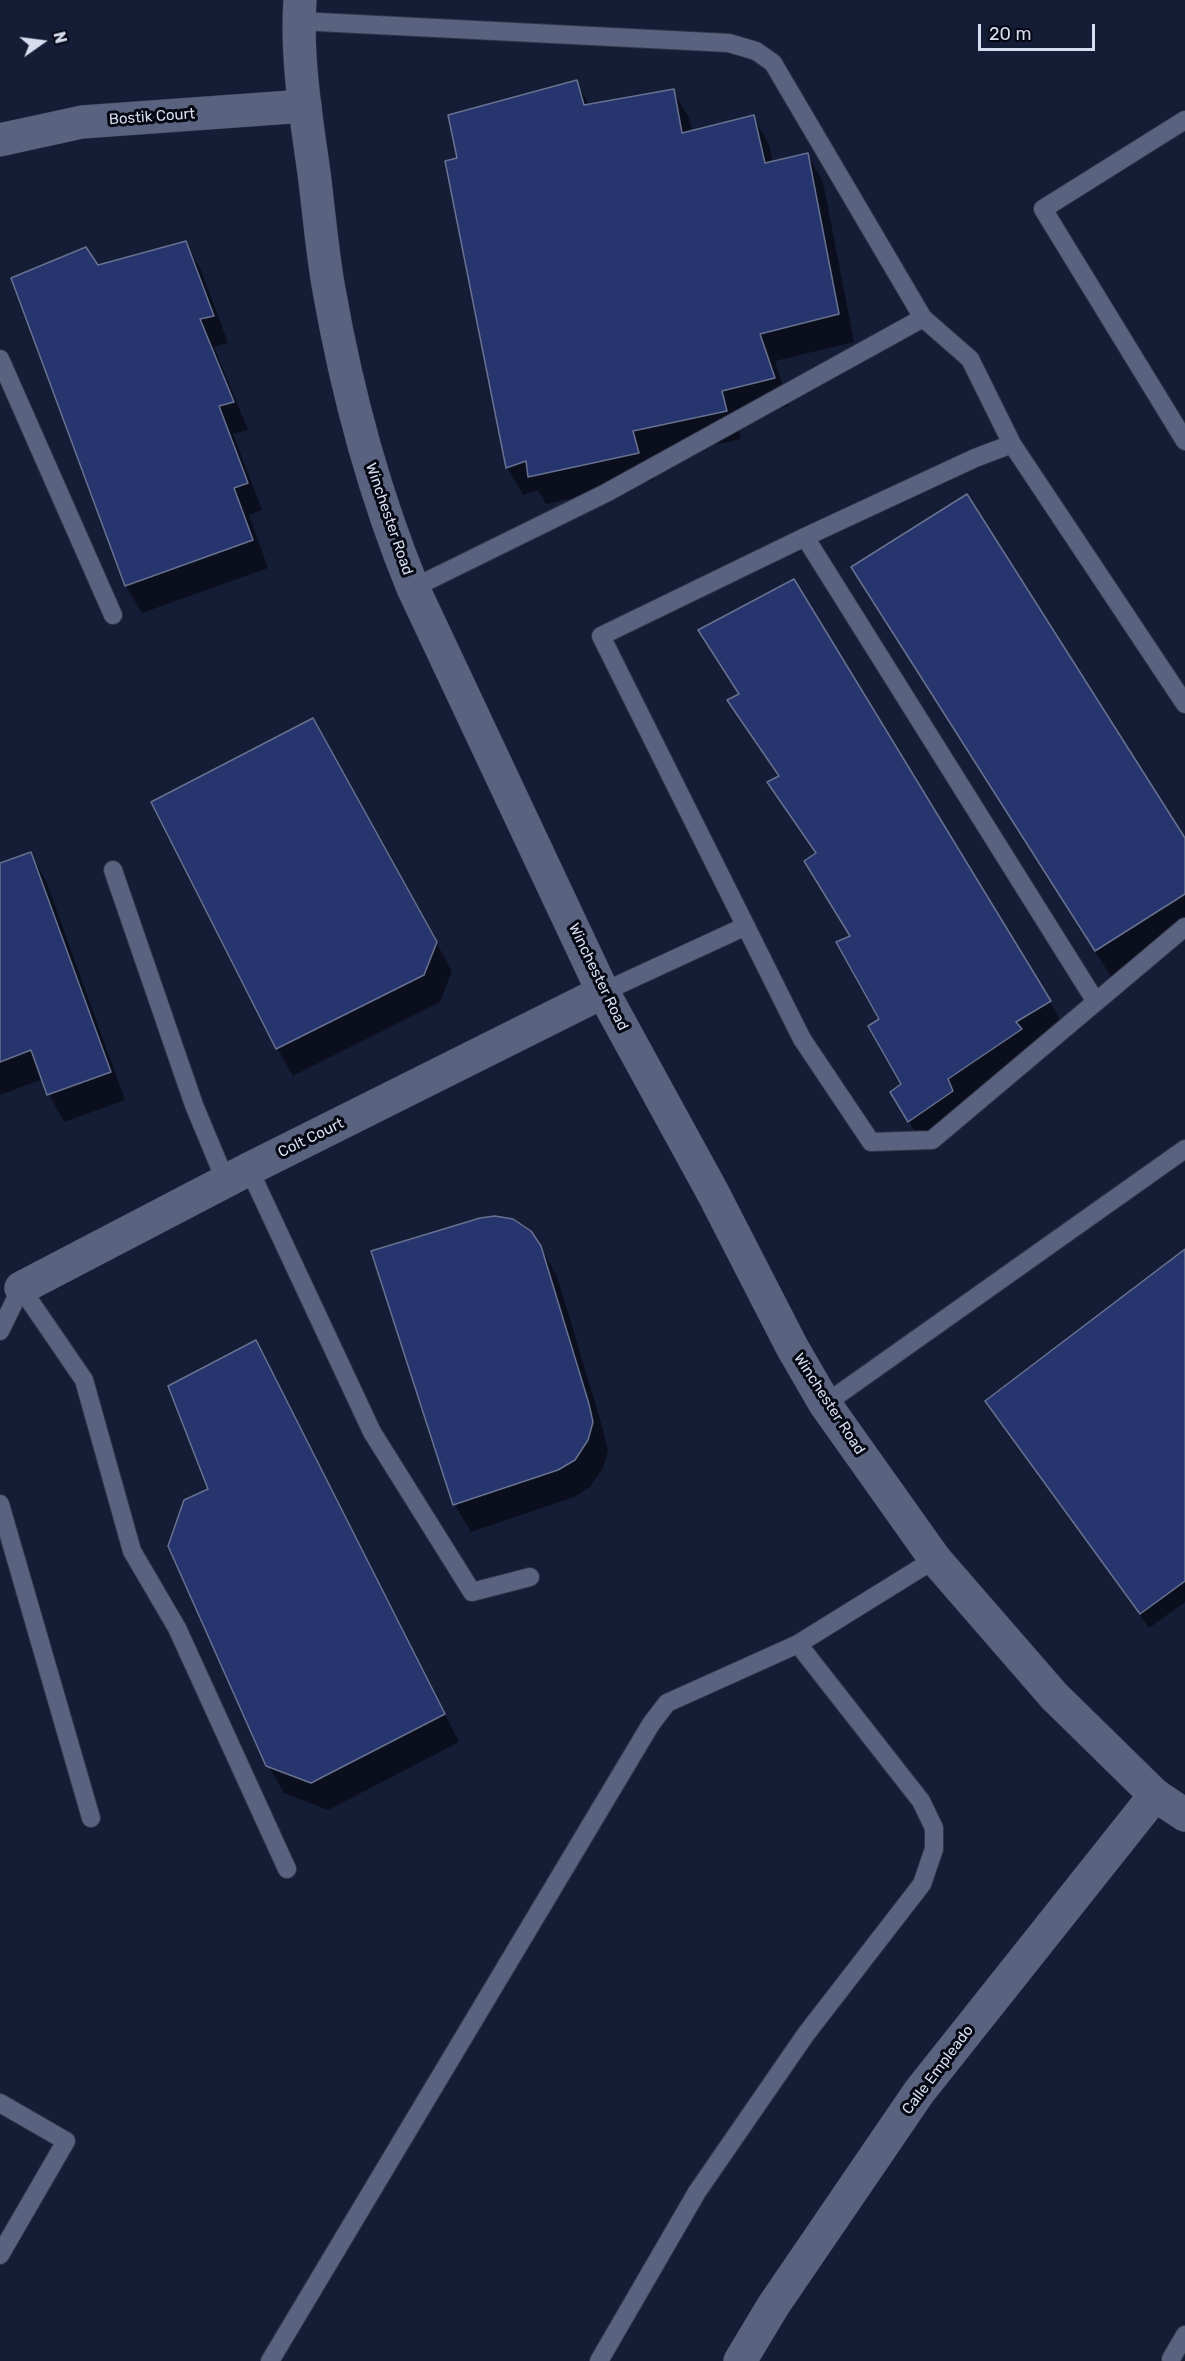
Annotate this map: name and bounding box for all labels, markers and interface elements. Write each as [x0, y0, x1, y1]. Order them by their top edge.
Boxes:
north arrow [12, 12, 72, 72]
scale bar [981, 12, 1098, 50]
text: 20 m [989, 23, 1031, 45]
text: N [49, 30, 71, 45]
street label: Bostik Court [108, 105, 196, 129]
street label: Winchester Road [361, 461, 417, 577]
street label: Winchester Road [564, 920, 632, 1034]
street label: Colt Court [275, 1114, 347, 1162]
street label: Winchester Road [789, 1350, 869, 1458]
street label: Calle Empleado [899, 2022, 977, 2118]

